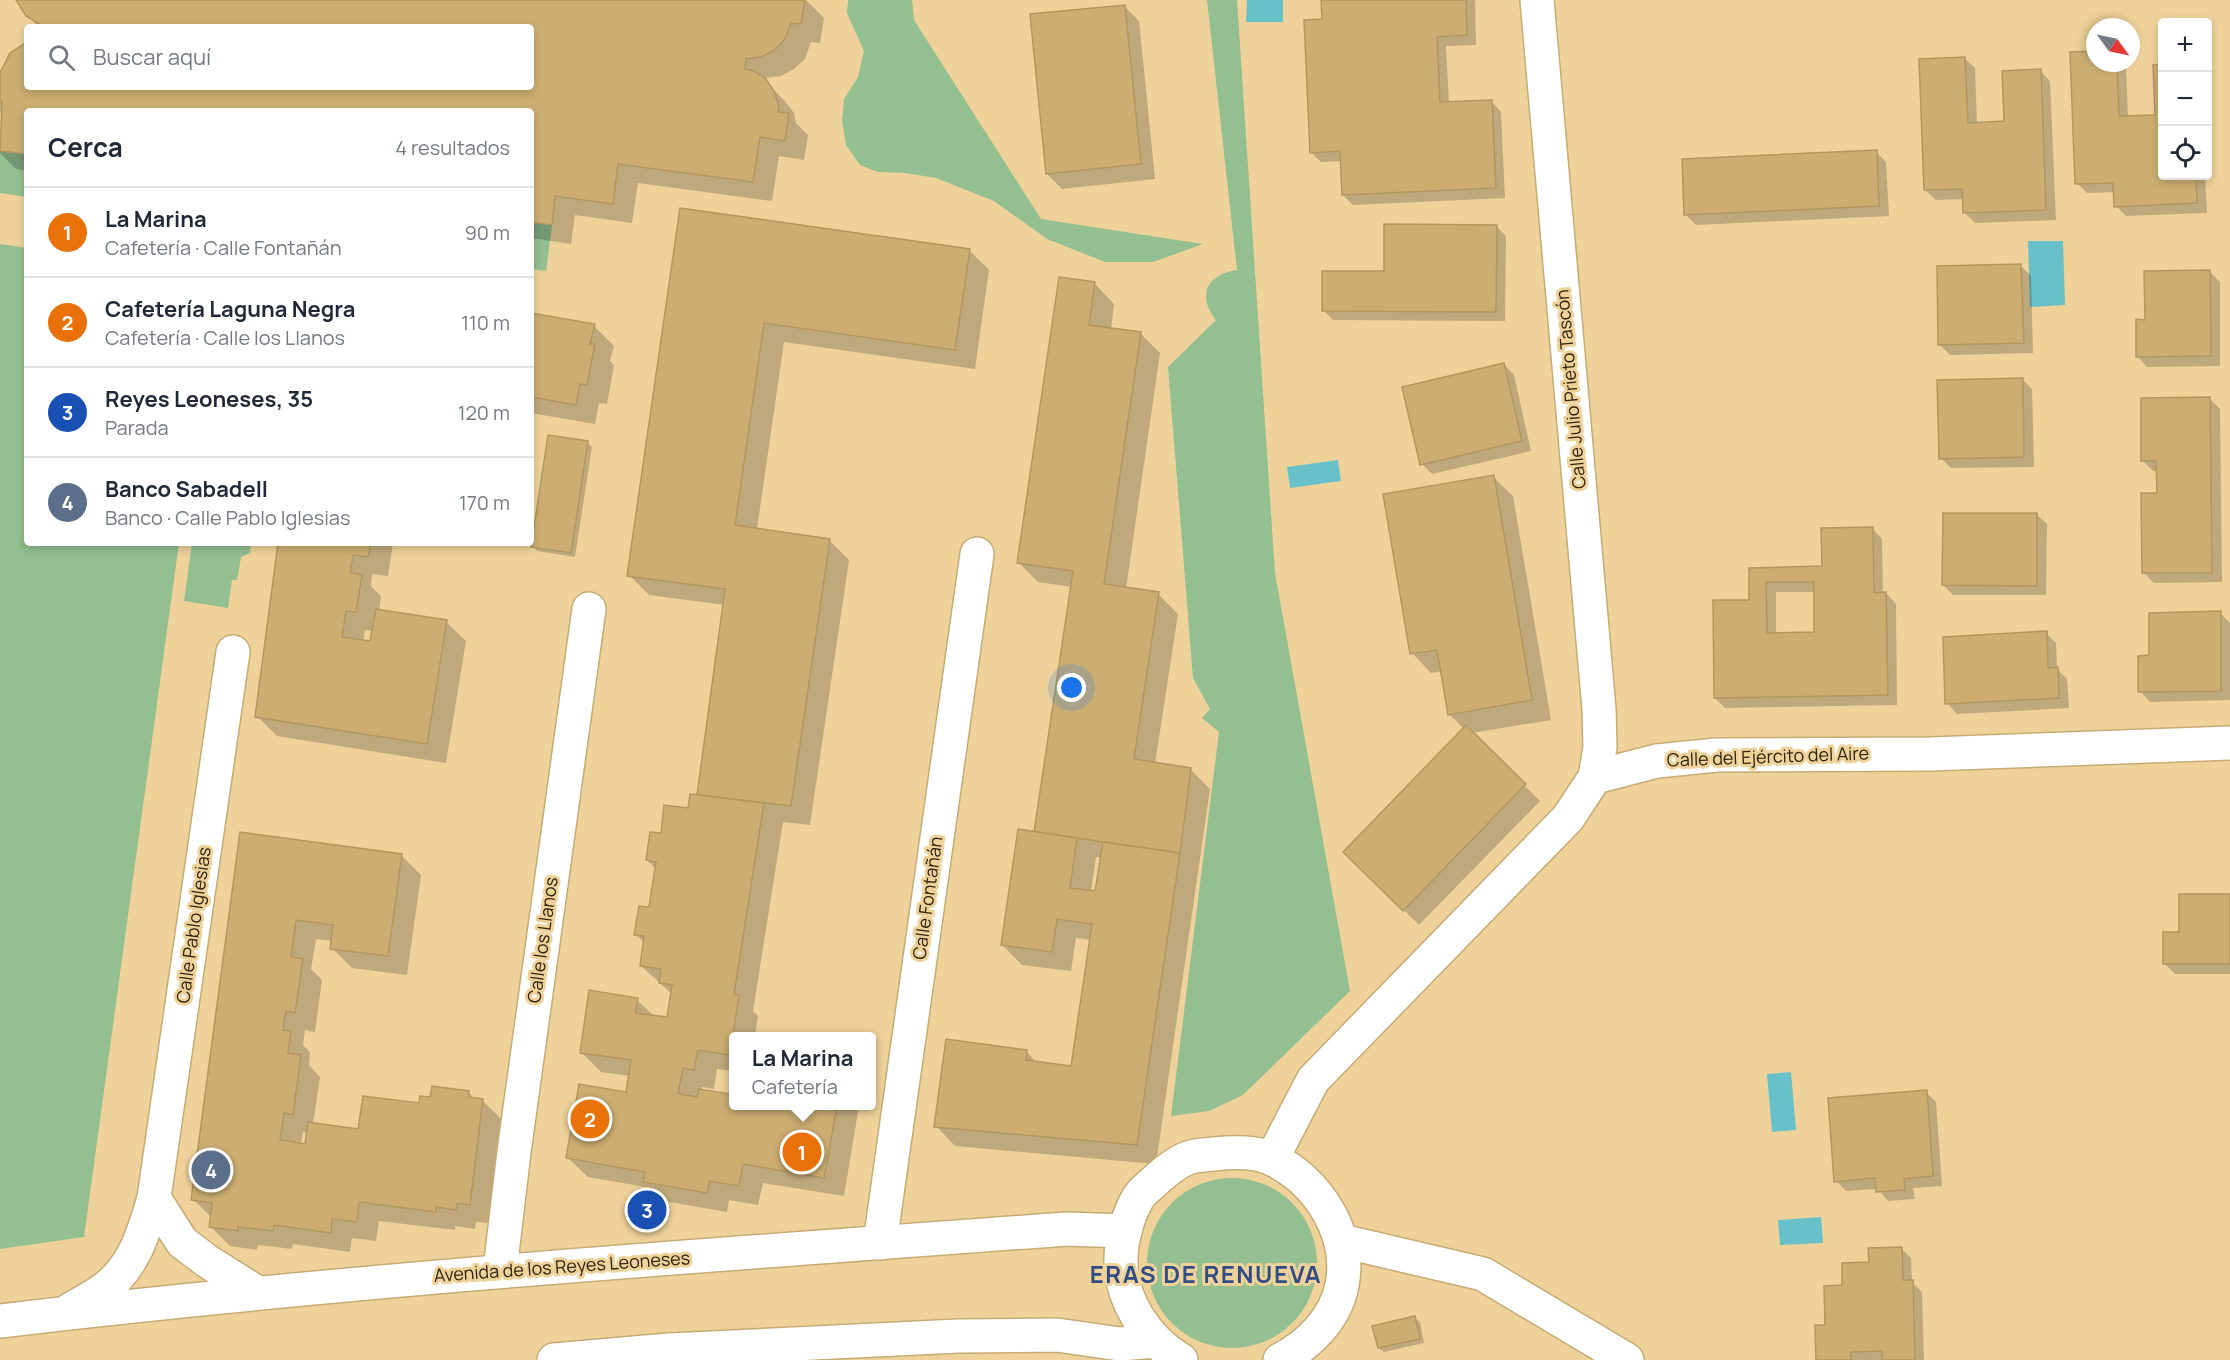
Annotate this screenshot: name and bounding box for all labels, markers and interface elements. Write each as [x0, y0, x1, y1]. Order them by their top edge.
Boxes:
north arrow [2086, 18, 2140, 72]
map controls [2158, 18, 2212, 180]
button: + [2158, 18, 2212, 72]
search box [24, 24, 534, 90]
icon: search [45, 41, 78, 74]
text: Buscar aquí [93, 42, 211, 72]
button: − [2158, 72, 2212, 126]
button: locate [2158, 126, 2212, 180]
text: Cerca [48, 129, 123, 165]
text: 4 resultados [395, 134, 510, 161]
text: La Marina [105, 204, 207, 234]
text: 1 [63, 219, 72, 246]
text: 90 m [464, 219, 510, 246]
text: Cafetería · Calle Fontañán [105, 234, 342, 261]
street label: Calle Julio Prieto Tascón [1549, 288, 1591, 490]
text: Cafetería Laguna Negra [105, 294, 356, 324]
text: 2 [62, 309, 73, 336]
text: 110 m [461, 309, 510, 336]
text: Cafetería · Calle los Llanos [105, 324, 345, 351]
text: Reyes Leoneses, 35 [105, 384, 313, 414]
text: 3 [62, 399, 73, 426]
text: 120 m [458, 399, 510, 426]
text: Parada [105, 414, 169, 441]
text: Banco Sabadell [105, 474, 268, 504]
text: 4 [61, 489, 74, 516]
text: 170 m [459, 489, 510, 516]
text: Banco · Calle Pablo Iglesias [105, 504, 350, 531]
your location [1057, 673, 1086, 702]
street label: Calle del Ejército del Aire [1666, 740, 1870, 772]
street label: Calle Fontañán [906, 835, 948, 961]
street label: Calle Pablo Iglesias [170, 845, 216, 1005]
street label: Calle los Llanos [521, 875, 563, 1005]
popup [729, 1032, 876, 1110]
text: La Marina [752, 1043, 853, 1073]
text: Cafetería [752, 1073, 838, 1100]
pin: 2 [570, 1096, 610, 1142]
pin: 1 [782, 1130, 822, 1174]
pin: 4 [192, 1148, 230, 1192]
pin: 3 [628, 1188, 666, 1232]
street label: Avenida de los Reyes Leoneses [433, 1245, 691, 1287]
district label: ERAS DE RENUEVA [1090, 1257, 1322, 1290]

